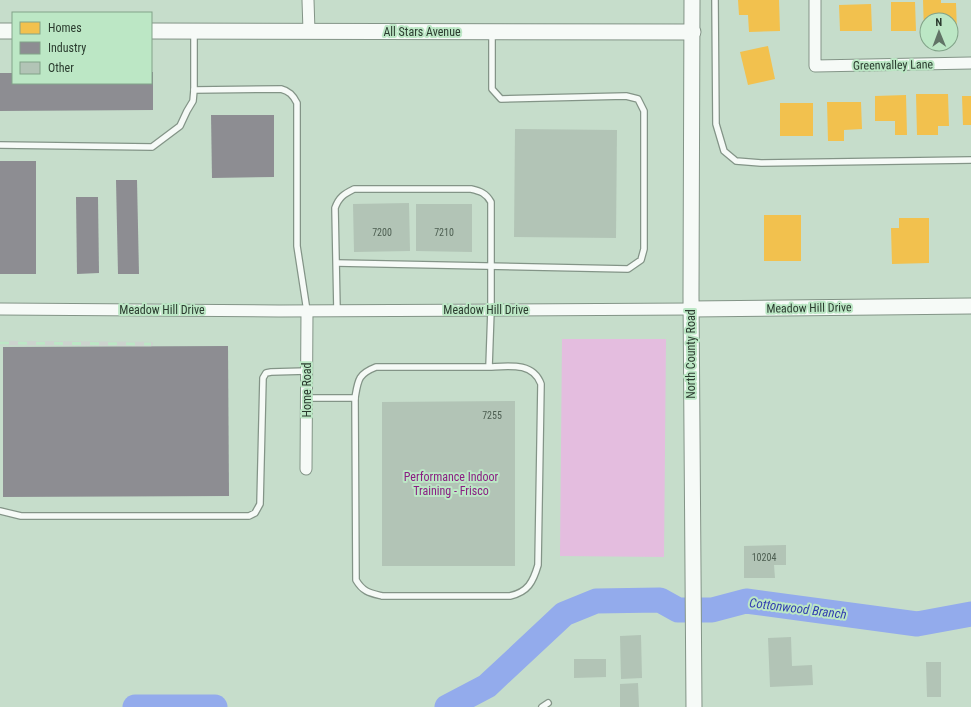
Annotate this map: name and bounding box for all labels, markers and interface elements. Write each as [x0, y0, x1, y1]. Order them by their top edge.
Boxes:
legend [12, 12, 152, 84]
north arrow [919, 12, 959, 52]
text: N [935, 16, 943, 29]
text: Homes [48, 21, 82, 35]
street label: All Stars Avenue [383, 25, 461, 39]
text: Industry [48, 41, 86, 55]
street label: Greenvalley Lane [853, 57, 934, 73]
text: Other [48, 61, 74, 75]
house number: 7200 [372, 227, 392, 238]
house number: 7210 [434, 227, 454, 238]
street label: Meadow Hill Drive [766, 300, 852, 316]
street label: Meadow Hill Drive [119, 303, 205, 317]
street label: Meadow Hill Drive [443, 303, 529, 317]
street label: North County Road [684, 309, 698, 399]
street label: Home Road [300, 362, 314, 417]
house number: 7255 [482, 410, 502, 421]
park label: Performance Indoor Training - Frisco [404, 470, 499, 498]
house number: 10204 [752, 552, 776, 563]
water label: Cottonwood Branch [748, 595, 847, 622]

